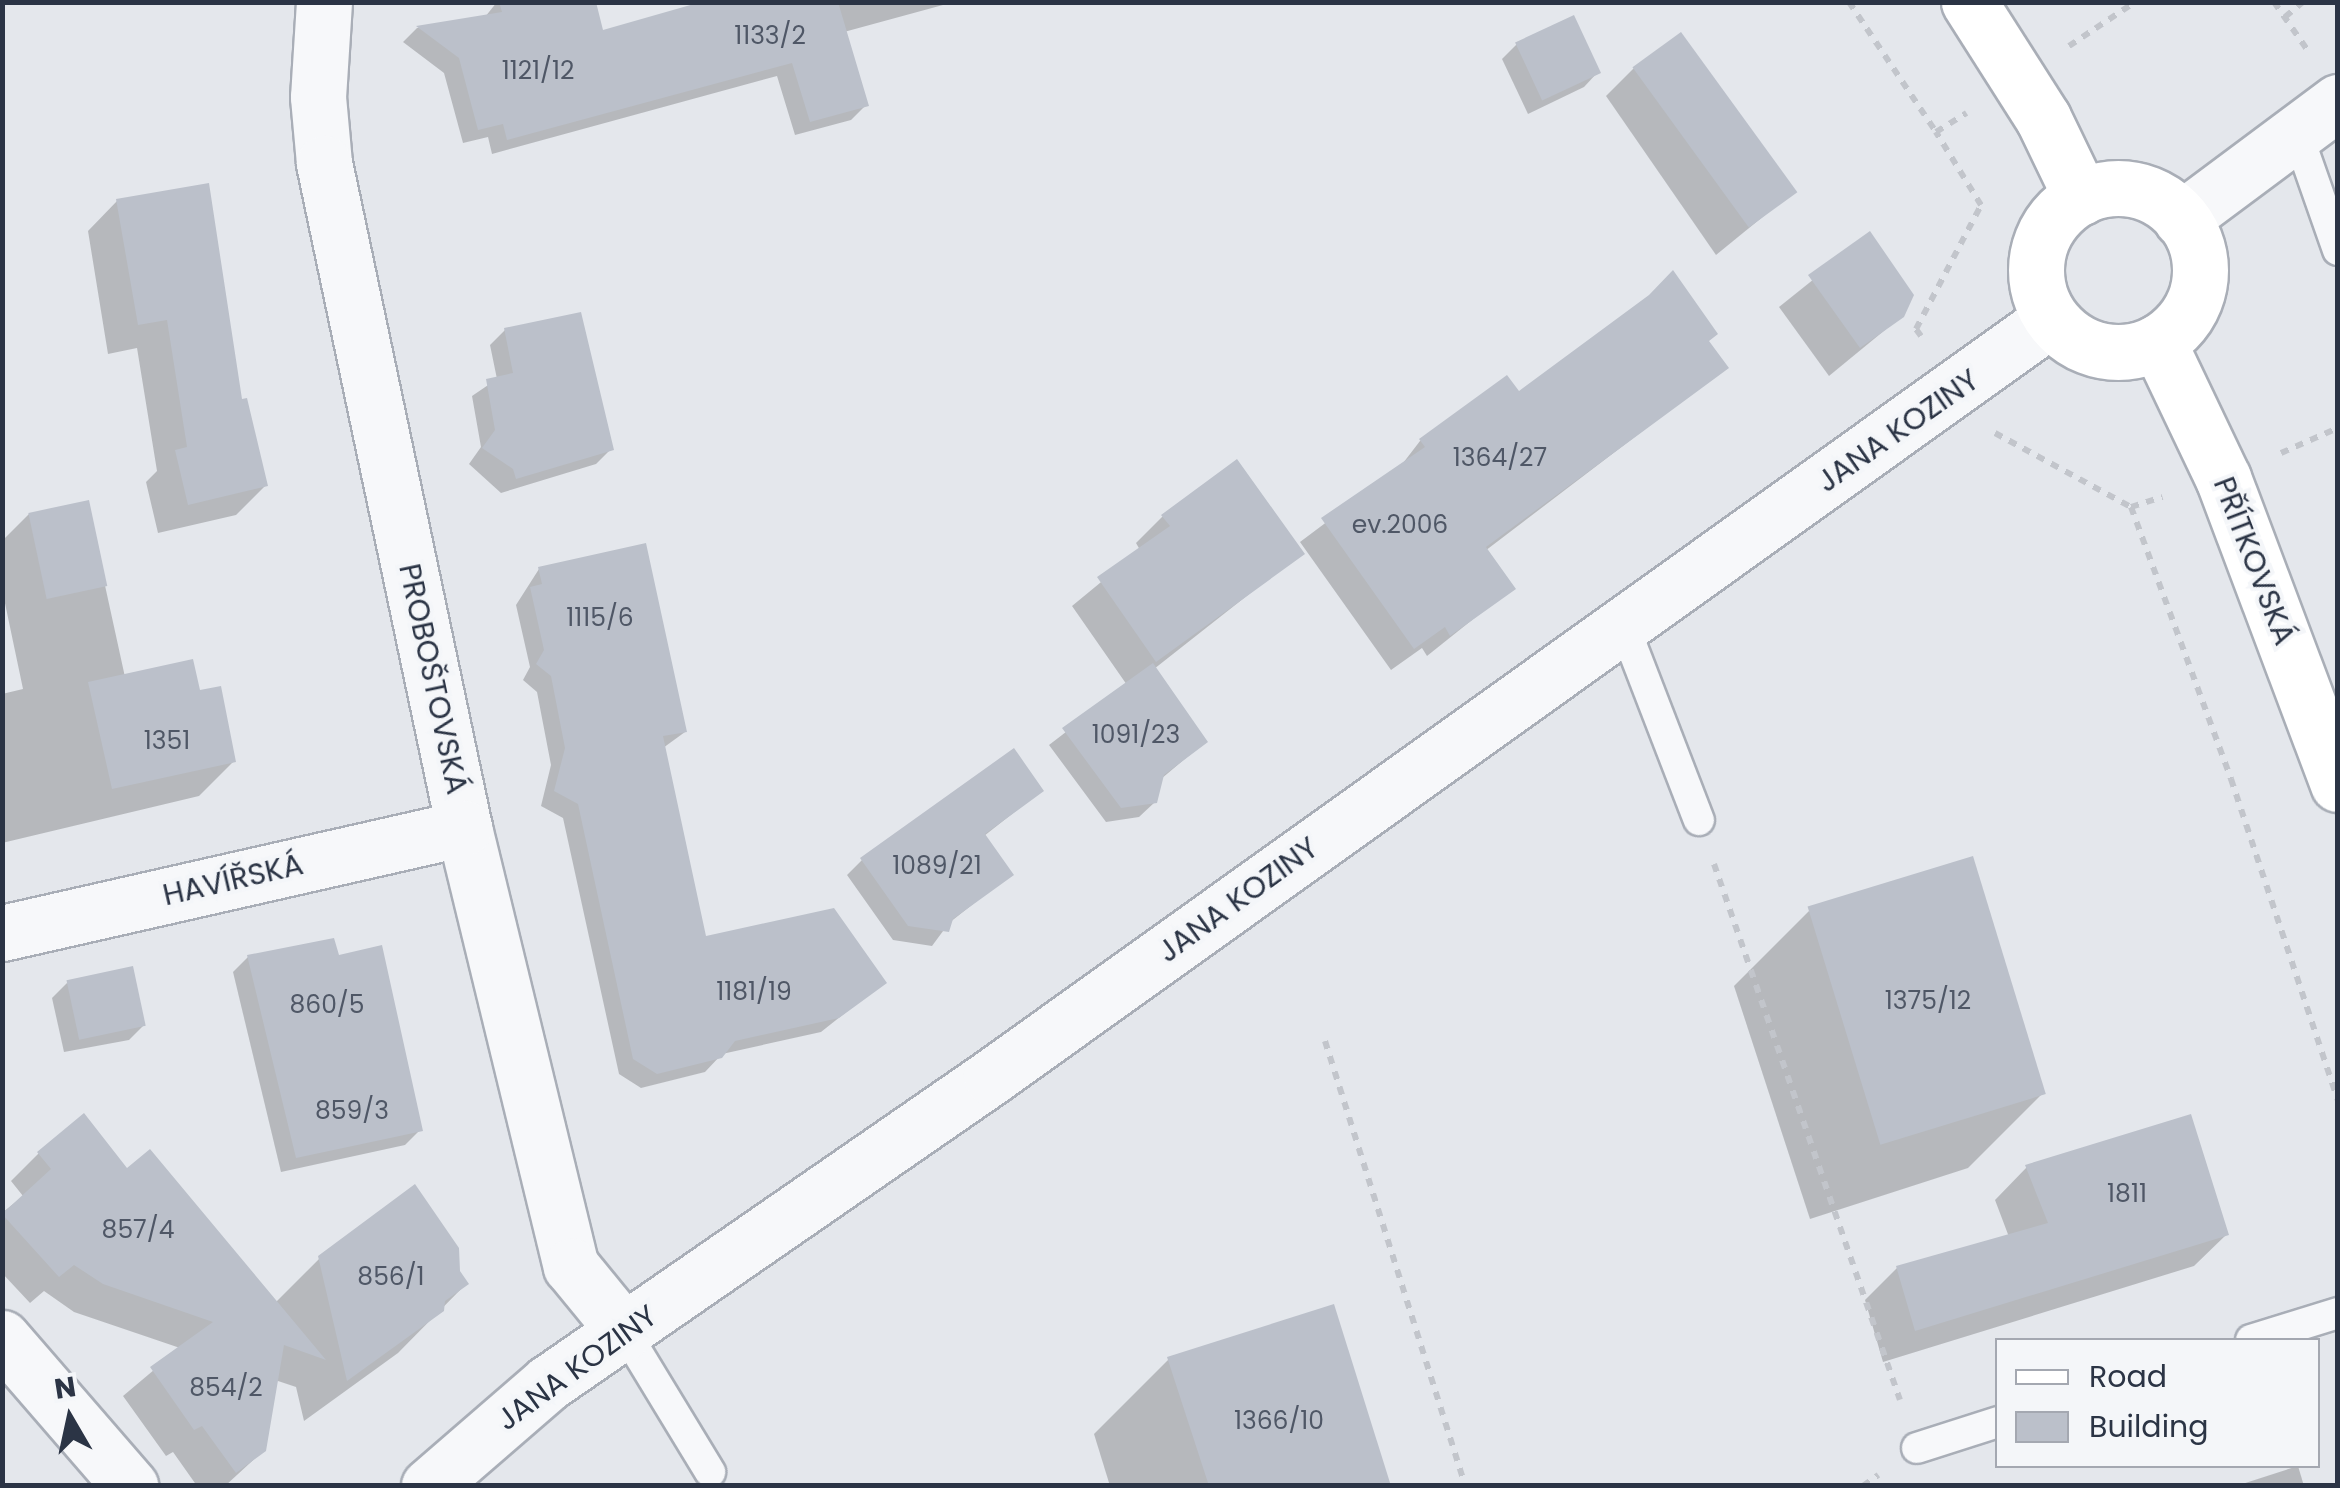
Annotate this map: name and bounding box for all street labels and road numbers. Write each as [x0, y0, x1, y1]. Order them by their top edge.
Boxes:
street label: JANA KOZINY [1810, 362, 1986, 500]
street label: PŘÍTKOVSKÁ [2206, 472, 2302, 650]
street label: PROBOŠTOVSKÁ [391, 560, 475, 798]
street label: JANA KOZINY [1151, 830, 1325, 970]
street label: HAVÍŘSKÁ [159, 846, 307, 914]
street label: JANA KOZINY [490, 1298, 664, 1438]

